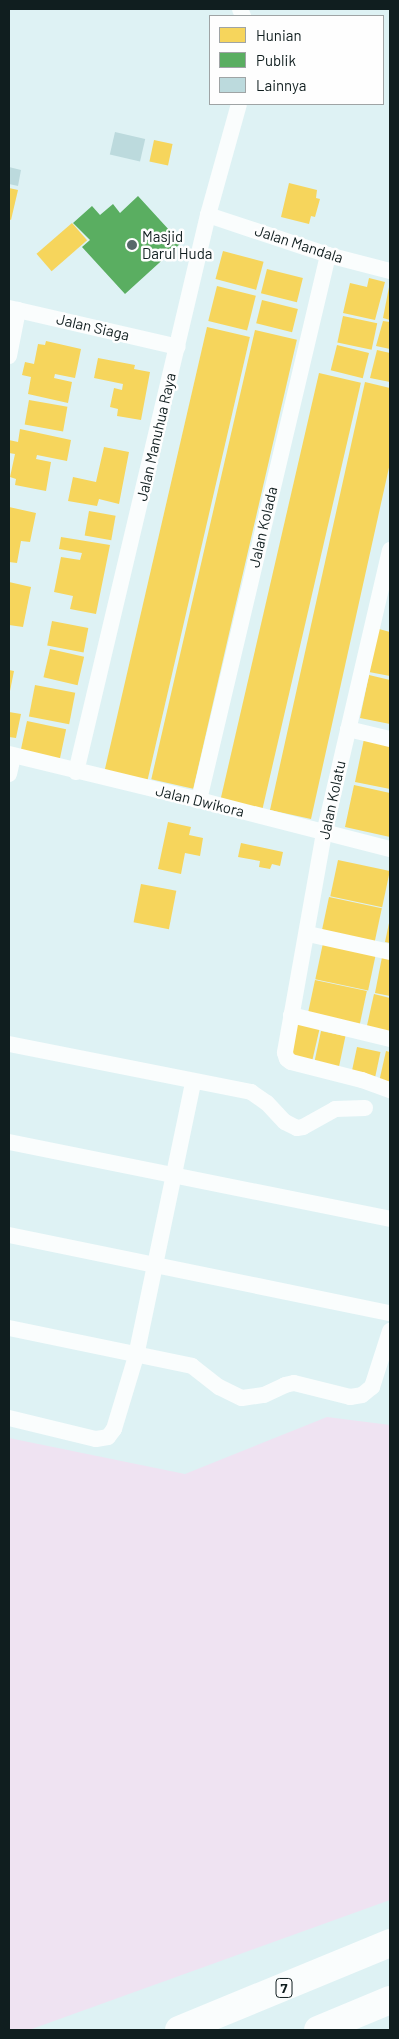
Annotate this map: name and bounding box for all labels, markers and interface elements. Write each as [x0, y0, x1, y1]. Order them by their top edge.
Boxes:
legend [209, 15, 384, 105]
text: Hunian [256, 26, 302, 44]
text: Publik [256, 51, 296, 69]
text: Lainnya [256, 76, 306, 94]
street label: Jalan Mandala [253, 221, 345, 267]
place label: Masjid Darul Huda [142, 227, 212, 262]
marker: Masjid Darul Huda [126, 239, 138, 251]
street label: Jalan Siaga [55, 310, 131, 344]
street label: Jalan Manuhua Raya [132, 371, 180, 503]
street label: Jalan Kolada [245, 485, 281, 569]
street label: Jalan Kolatu [315, 759, 349, 841]
street label: Jalan Dwikora [154, 781, 246, 821]
road number: 7 [275, 1976, 293, 2000]

